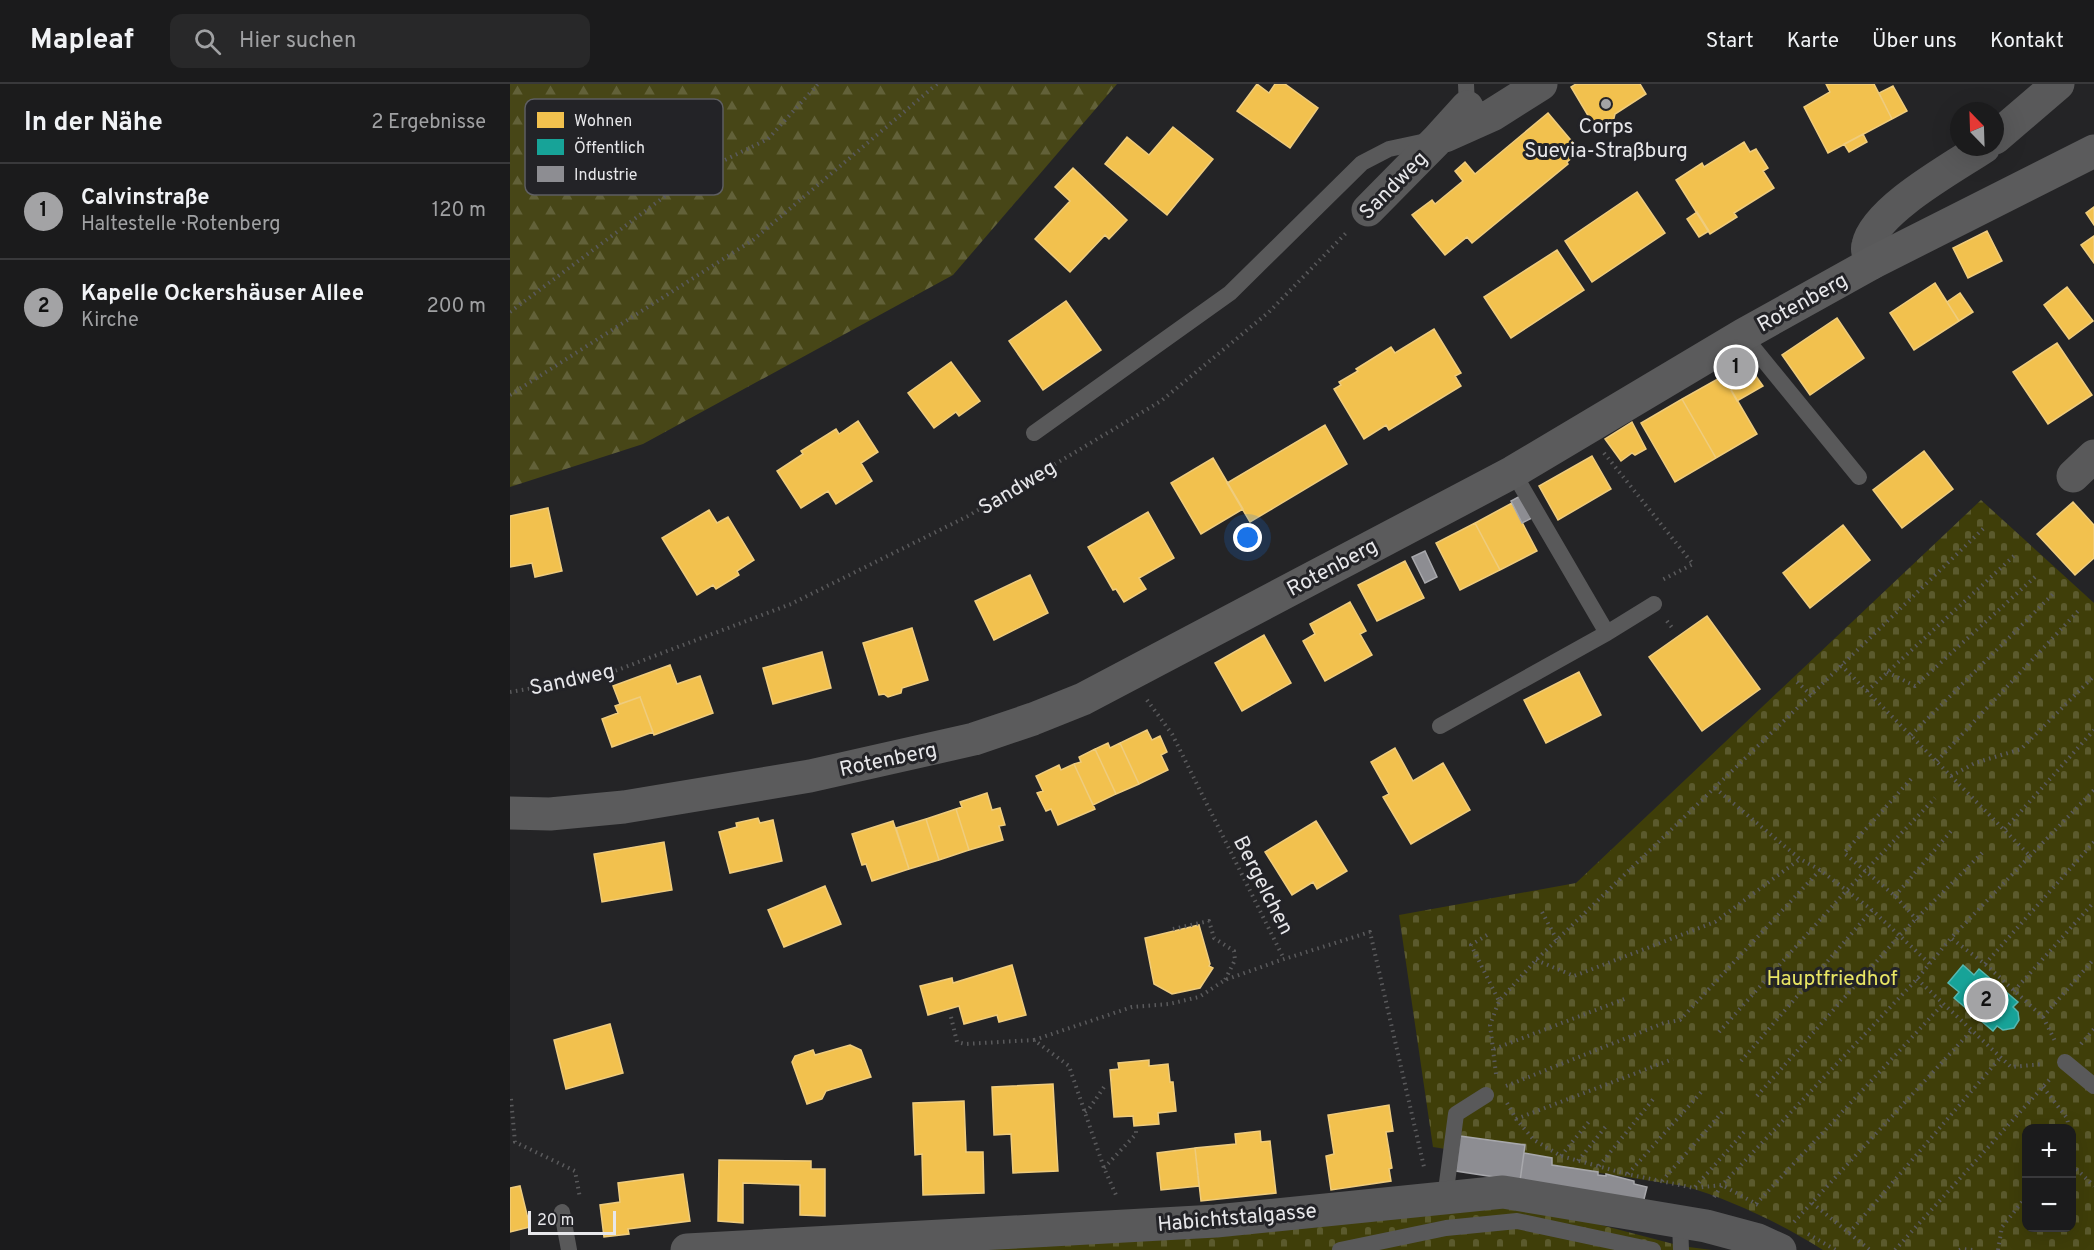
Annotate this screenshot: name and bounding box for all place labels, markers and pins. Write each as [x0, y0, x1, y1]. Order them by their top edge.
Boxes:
marker: Corps Suevia-Straßburg [1599, 97, 1613, 111]
place label: Corps Suevia-Straßburg [1524, 114, 1688, 165]
pin: 1 [1716, 344, 1756, 390]
pin: 2 [1966, 978, 2006, 1022]

